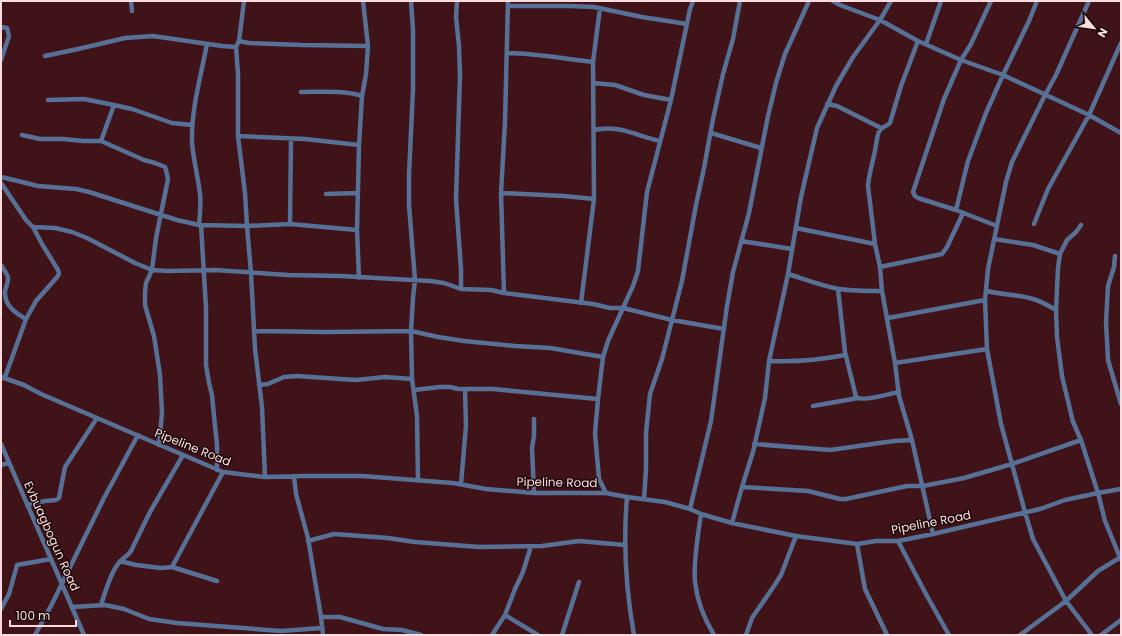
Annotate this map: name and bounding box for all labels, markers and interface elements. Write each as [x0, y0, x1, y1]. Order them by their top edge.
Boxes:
north arrow [1074, 8, 1114, 48]
text: N [1094, 25, 1112, 40]
street label: Pipeline Road [152, 424, 234, 470]
street label: Pipeline Road [516, 473, 598, 491]
street label: Evbuagbogun Road [20, 478, 84, 594]
street label: Pipeline Road [890, 506, 972, 538]
scale bar [10, 602, 76, 628]
text: 100 m [16, 607, 50, 624]

